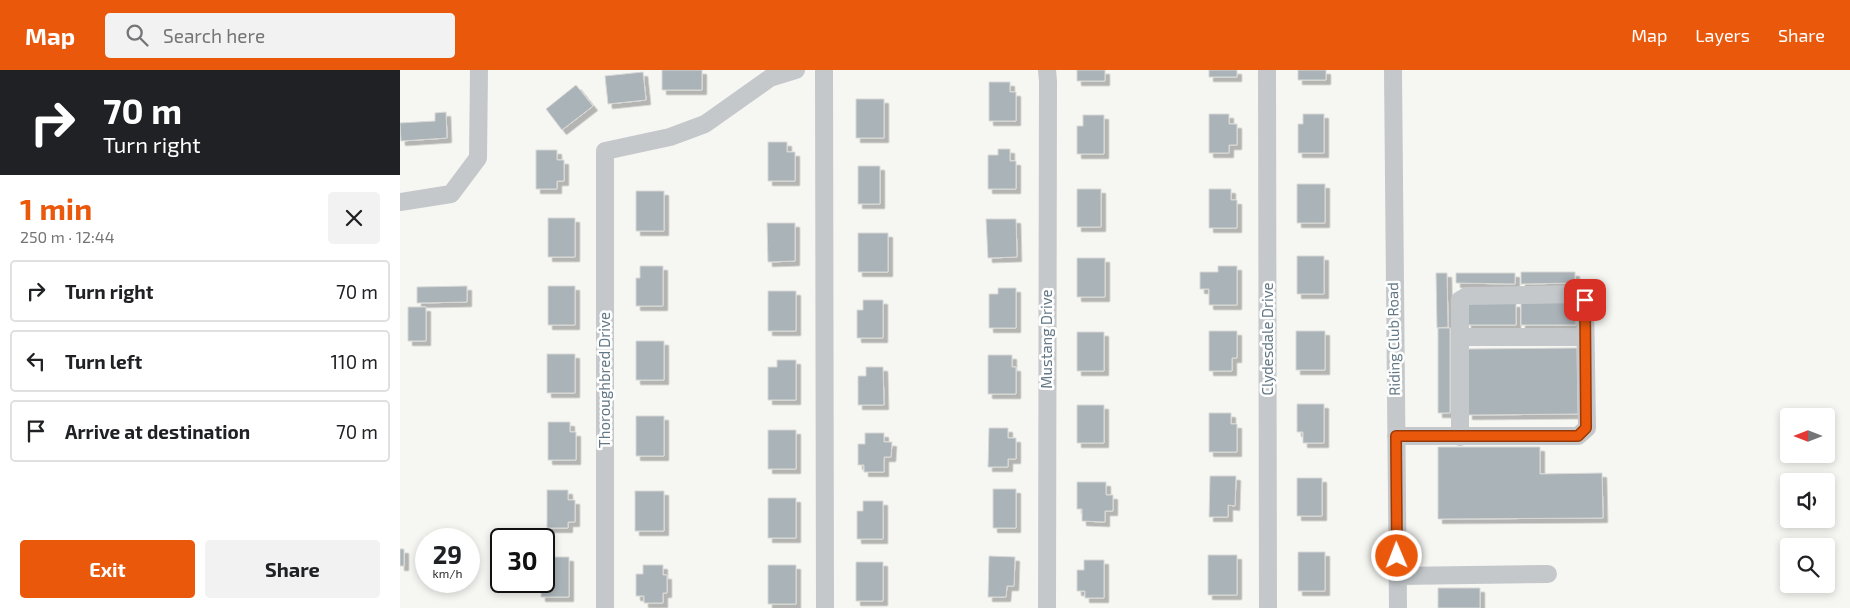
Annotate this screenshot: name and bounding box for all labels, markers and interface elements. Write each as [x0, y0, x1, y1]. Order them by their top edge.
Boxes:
search box [105, 13, 455, 58]
text: Map [25, 21, 75, 50]
icon: search [123, 21, 151, 49]
text: Search here [163, 24, 265, 47]
text: Map [1631, 24, 1667, 46]
text: Layers [1695, 24, 1750, 46]
text: Share [1778, 24, 1825, 46]
text: 70 m [103, 89, 182, 131]
icon: right [20, 90, 85, 155]
text: Turn right [103, 131, 201, 157]
text: 1 min [20, 190, 92, 226]
button: close [328, 192, 380, 244]
text: 250 m · 12:44 [20, 227, 115, 246]
icon: right [22, 277, 50, 305]
pin [1564, 279, 1606, 321]
text: Turn right [65, 280, 153, 303]
text: 70 m [336, 280, 378, 303]
street label: Clydesdale Drive [1258, 282, 1276, 396]
street label: Riding Club Road [1383, 282, 1403, 396]
icon: arrive [1571, 286, 1599, 314]
street label: Mustang Drive [1037, 289, 1055, 389]
street label: Thoroughbred Drive [595, 312, 613, 448]
icon: left [22, 347, 50, 375]
text: Turn left [65, 350, 142, 373]
text: 110 m [331, 350, 378, 373]
north arrow [1780, 408, 1835, 462]
map controls [1780, 408, 1835, 593]
icon: arrive [22, 417, 50, 445]
text: Arrive at destination [65, 420, 250, 443]
text: 70 m [336, 420, 378, 443]
button: sound [1780, 473, 1835, 528]
speed limit sign: 30 [490, 528, 555, 593]
position arrow [1370, 529, 1422, 581]
button: search [1780, 538, 1835, 593]
text: 29 [433, 539, 462, 569]
button: Exit [20, 540, 195, 598]
button: Share [205, 540, 380, 598]
text: km/h [433, 566, 462, 580]

